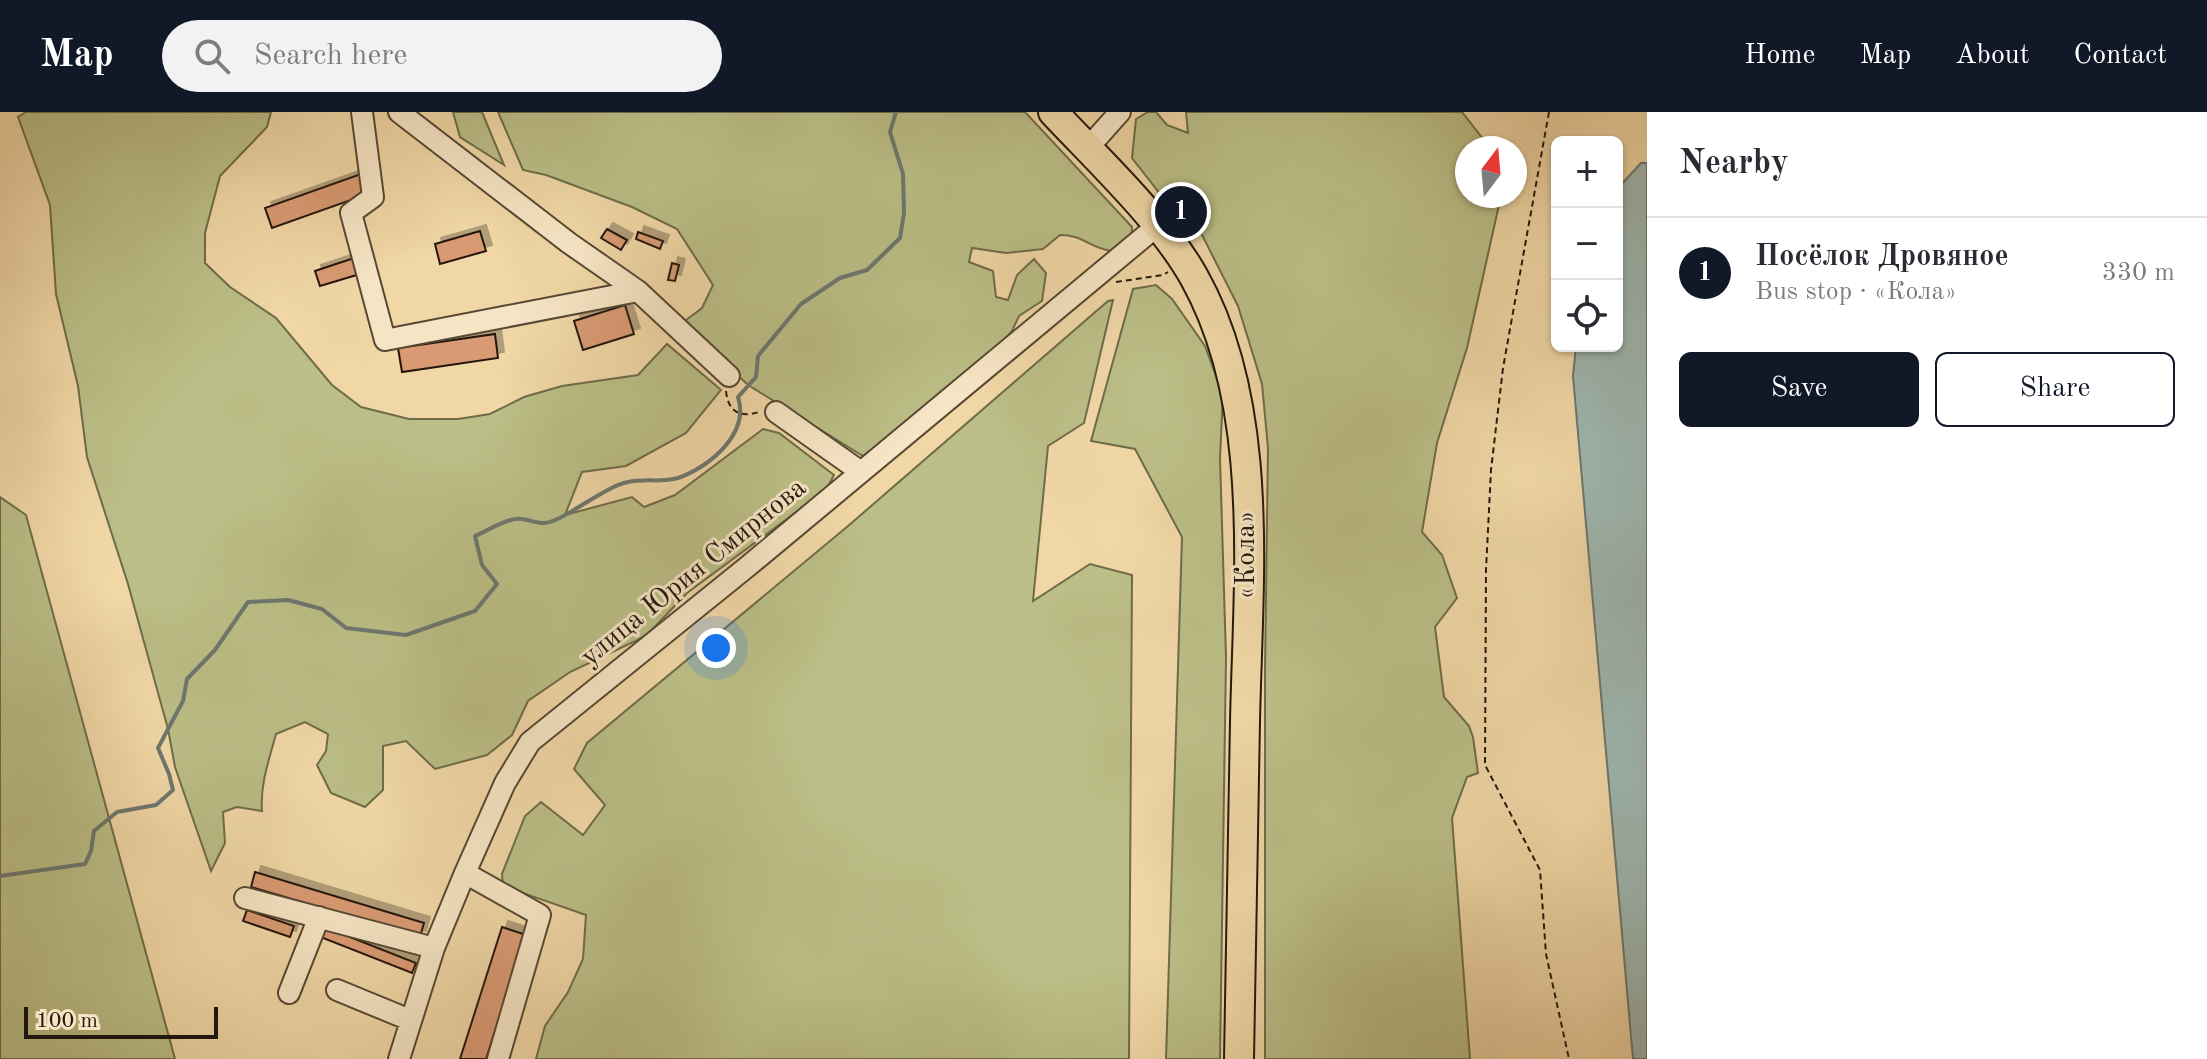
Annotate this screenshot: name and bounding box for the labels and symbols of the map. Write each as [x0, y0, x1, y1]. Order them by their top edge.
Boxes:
north arrow [1455, 136, 1527, 208]
pin: 1 [1155, 182, 1207, 242]
street label: улица Юрия Смирнова [576, 474, 812, 672]
street label: «Кола» [1233, 510, 1261, 600]
your location [696, 628, 736, 668]
scale bar [24, 1003, 218, 1039]

